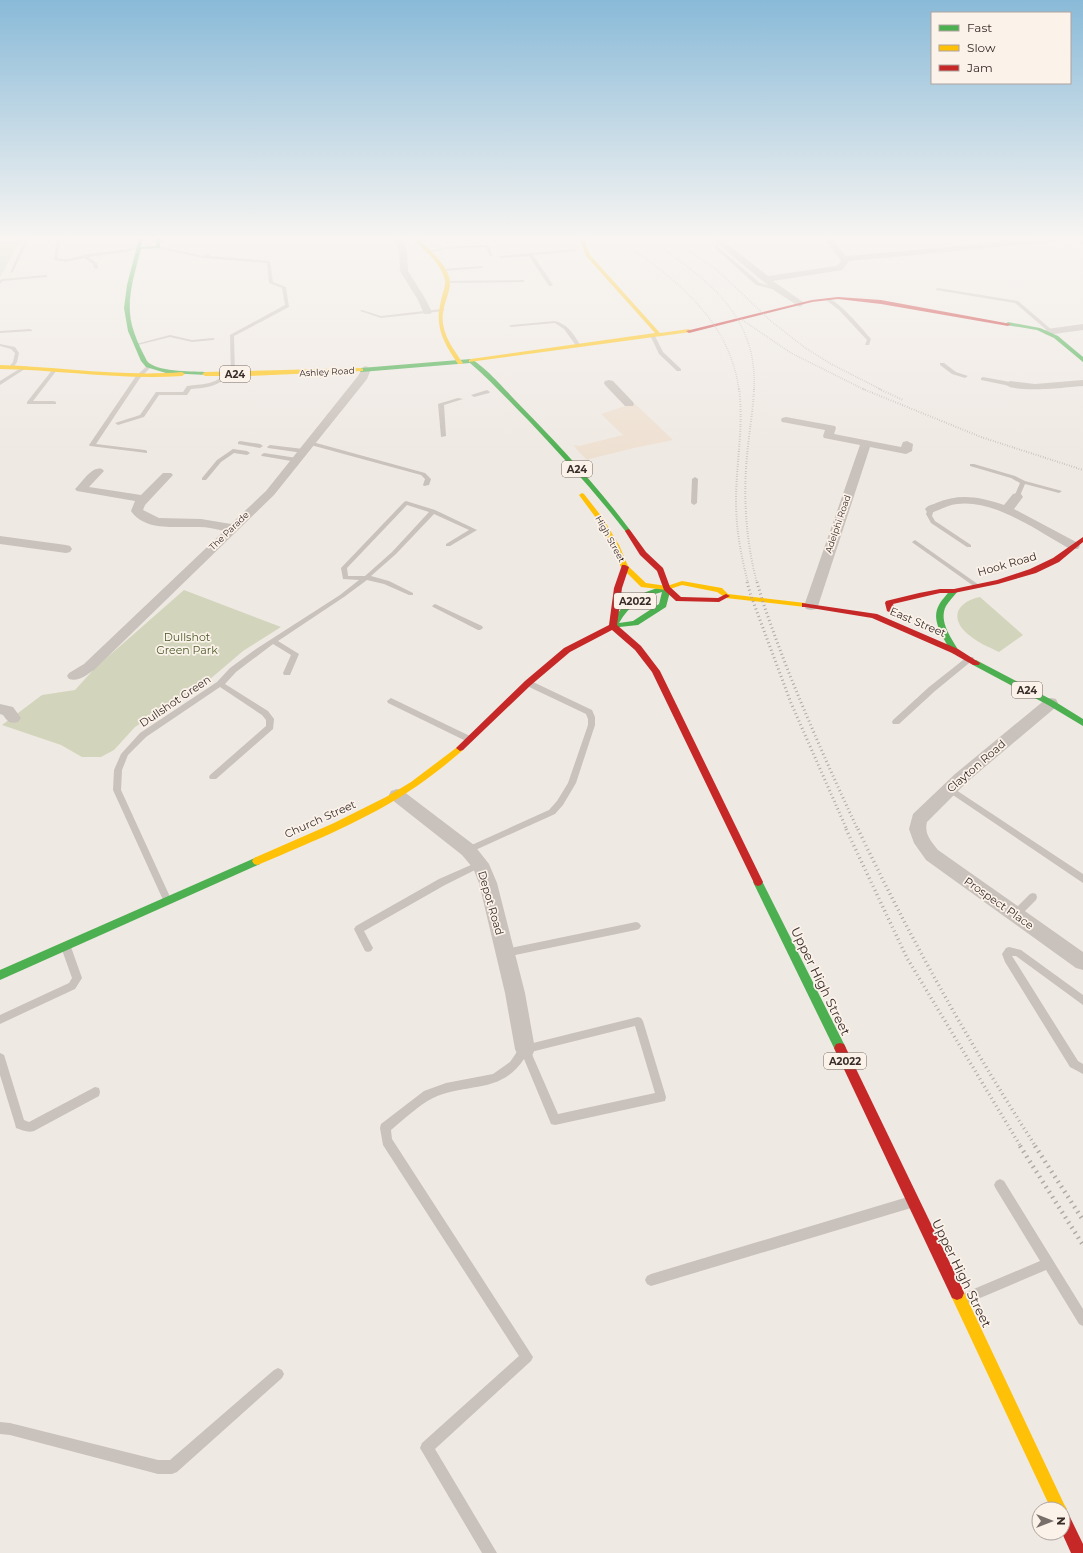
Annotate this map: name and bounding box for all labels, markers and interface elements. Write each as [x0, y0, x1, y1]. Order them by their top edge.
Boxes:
legend [931, 12, 1071, 84]
text: Fast [967, 20, 992, 35]
text: Slow [967, 40, 996, 55]
text: Jam [966, 60, 993, 75]
street label: Ashley Road [299, 365, 355, 378]
road number: A24 [220, 366, 250, 382]
road number: A24 [562, 461, 592, 477]
street label: Adelphi Road [822, 493, 853, 554]
street label: The Parade [207, 509, 251, 552]
street label: High Street [593, 514, 628, 564]
street label: Hook Road [976, 549, 1038, 579]
road number: A2022 [614, 593, 656, 609]
street label: East Street [888, 604, 949, 640]
park label: Dullshot Green Park [156, 630, 218, 657]
street label: Dullshot Green [137, 672, 213, 730]
road number: A24 [1012, 682, 1042, 698]
street label: Clayton Road [944, 737, 1008, 795]
street label: Church Street [282, 797, 358, 841]
street label: Depot Road [475, 869, 507, 937]
street label: Prospect Place [961, 874, 1037, 932]
street label: Upper High Street [788, 924, 854, 1038]
road number: A2022 [824, 1053, 866, 1069]
street label: Upper High Street [929, 1216, 995, 1330]
north arrow [1031, 1501, 1071, 1541]
text: N [1054, 1517, 1068, 1525]

